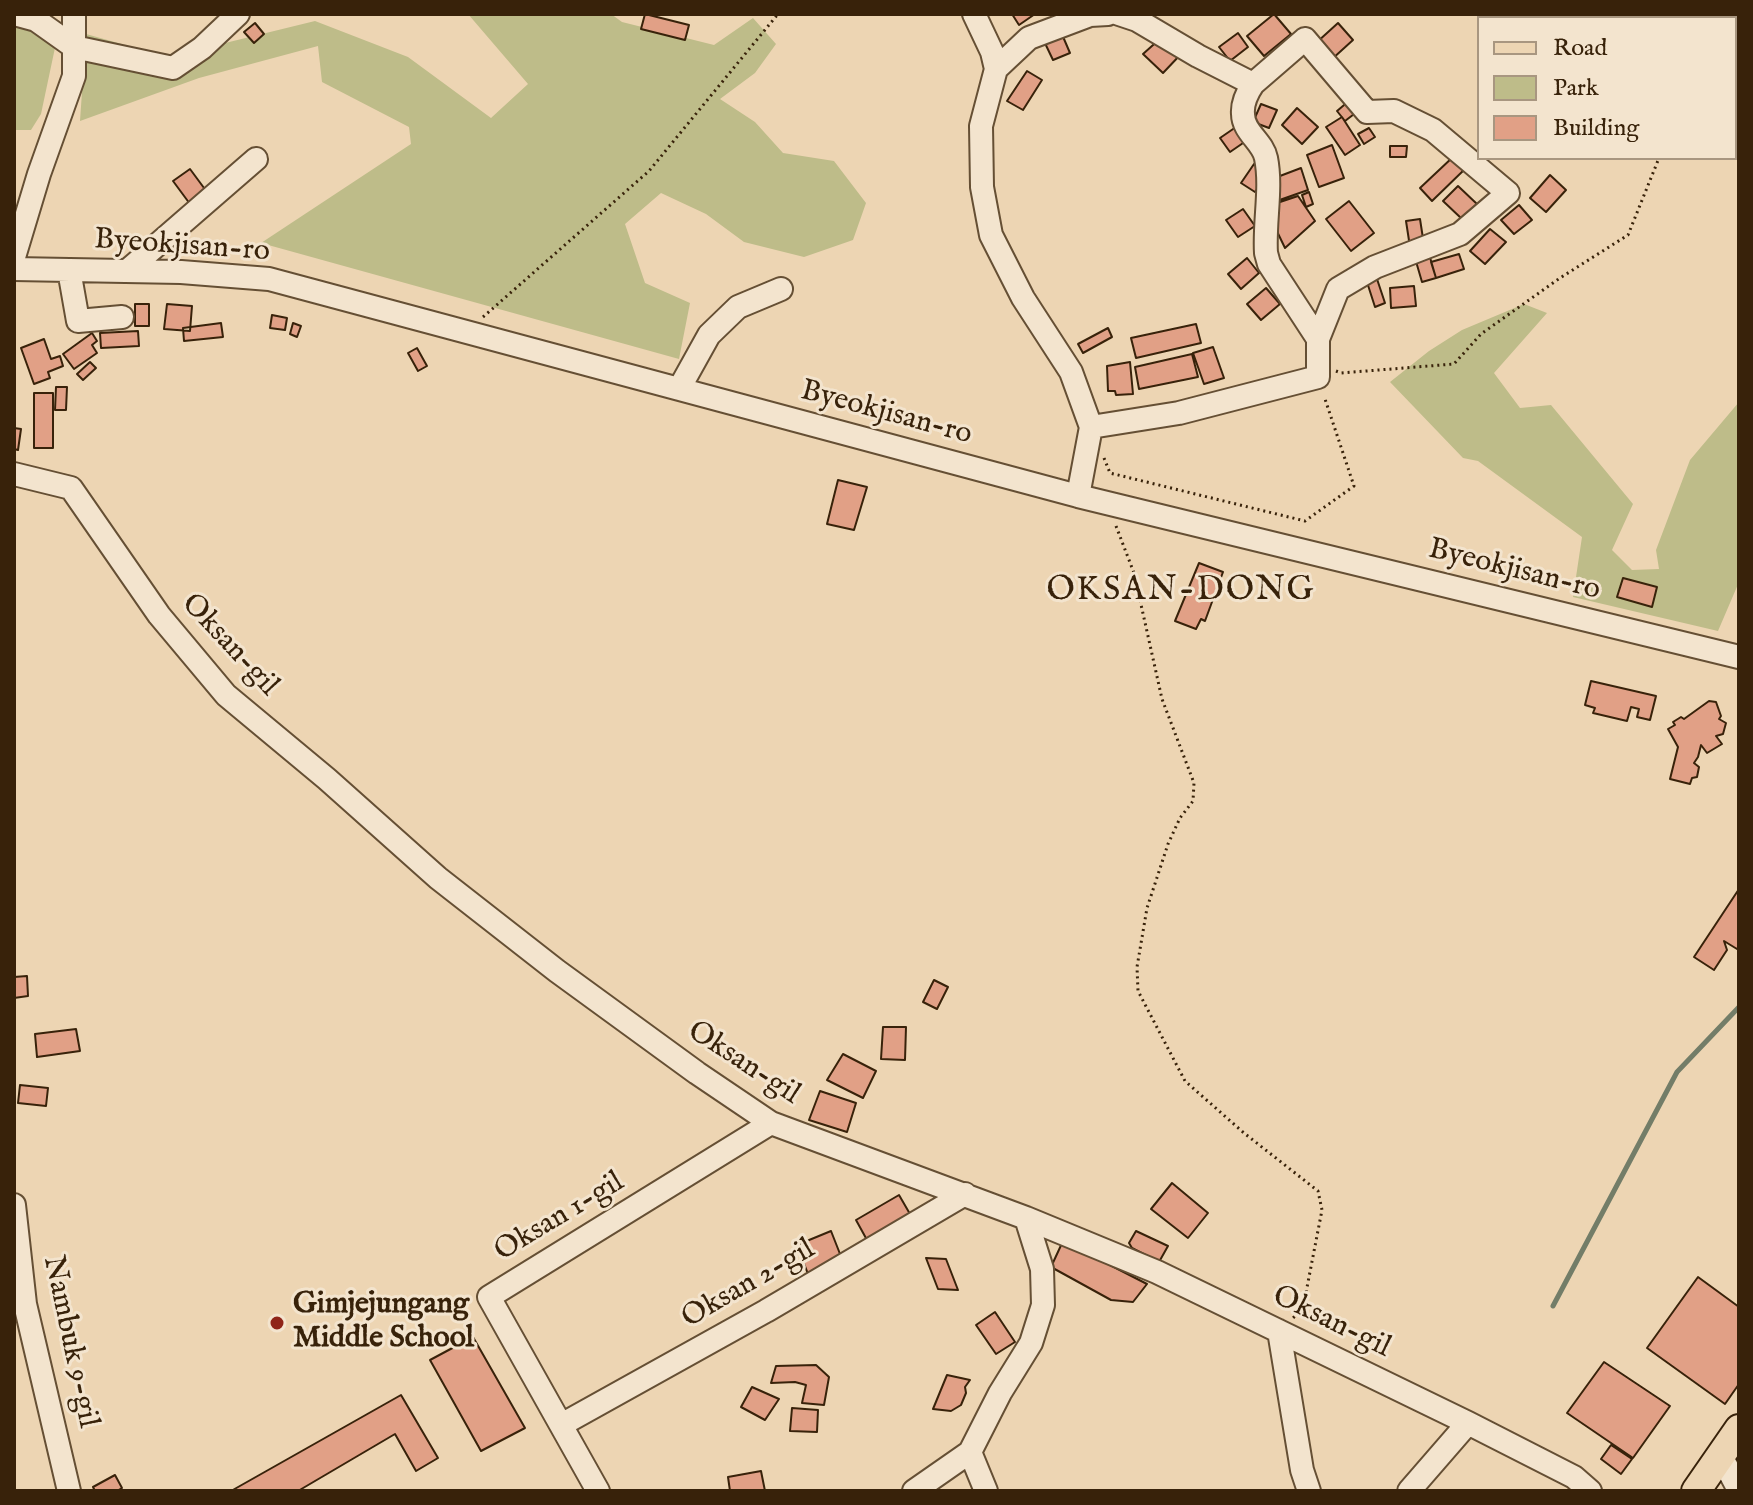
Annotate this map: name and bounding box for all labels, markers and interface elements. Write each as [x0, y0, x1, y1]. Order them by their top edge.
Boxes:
legend [1477, 16, 1737, 160]
text: Road [1553, 33, 1607, 64]
text: Park [1553, 73, 1599, 104]
text: Building [1553, 113, 1639, 144]
street label: Byeokjisan-ro [93, 223, 271, 271]
street label: Byeokjisan-ro [796, 374, 976, 454]
street label: Byeokjisan-ro [1424, 532, 1604, 610]
district label: OKSAN-DONG [1046, 572, 1316, 612]
street label: Oksan-gil [173, 587, 285, 705]
street label: Oksan-gil [680, 1014, 806, 1114]
street label: Oksan 1-gil [489, 1165, 631, 1271]
street label: Oksan 2-gil [676, 1233, 822, 1337]
street label: Nambuk 9-gil [33, 1253, 105, 1431]
street label: Oksan-gil [1266, 1279, 1396, 1367]
place label: Gimjejungang Middle School [293, 1288, 474, 1358]
marker: Gimjejungang Middle School [268, 1314, 286, 1332]

